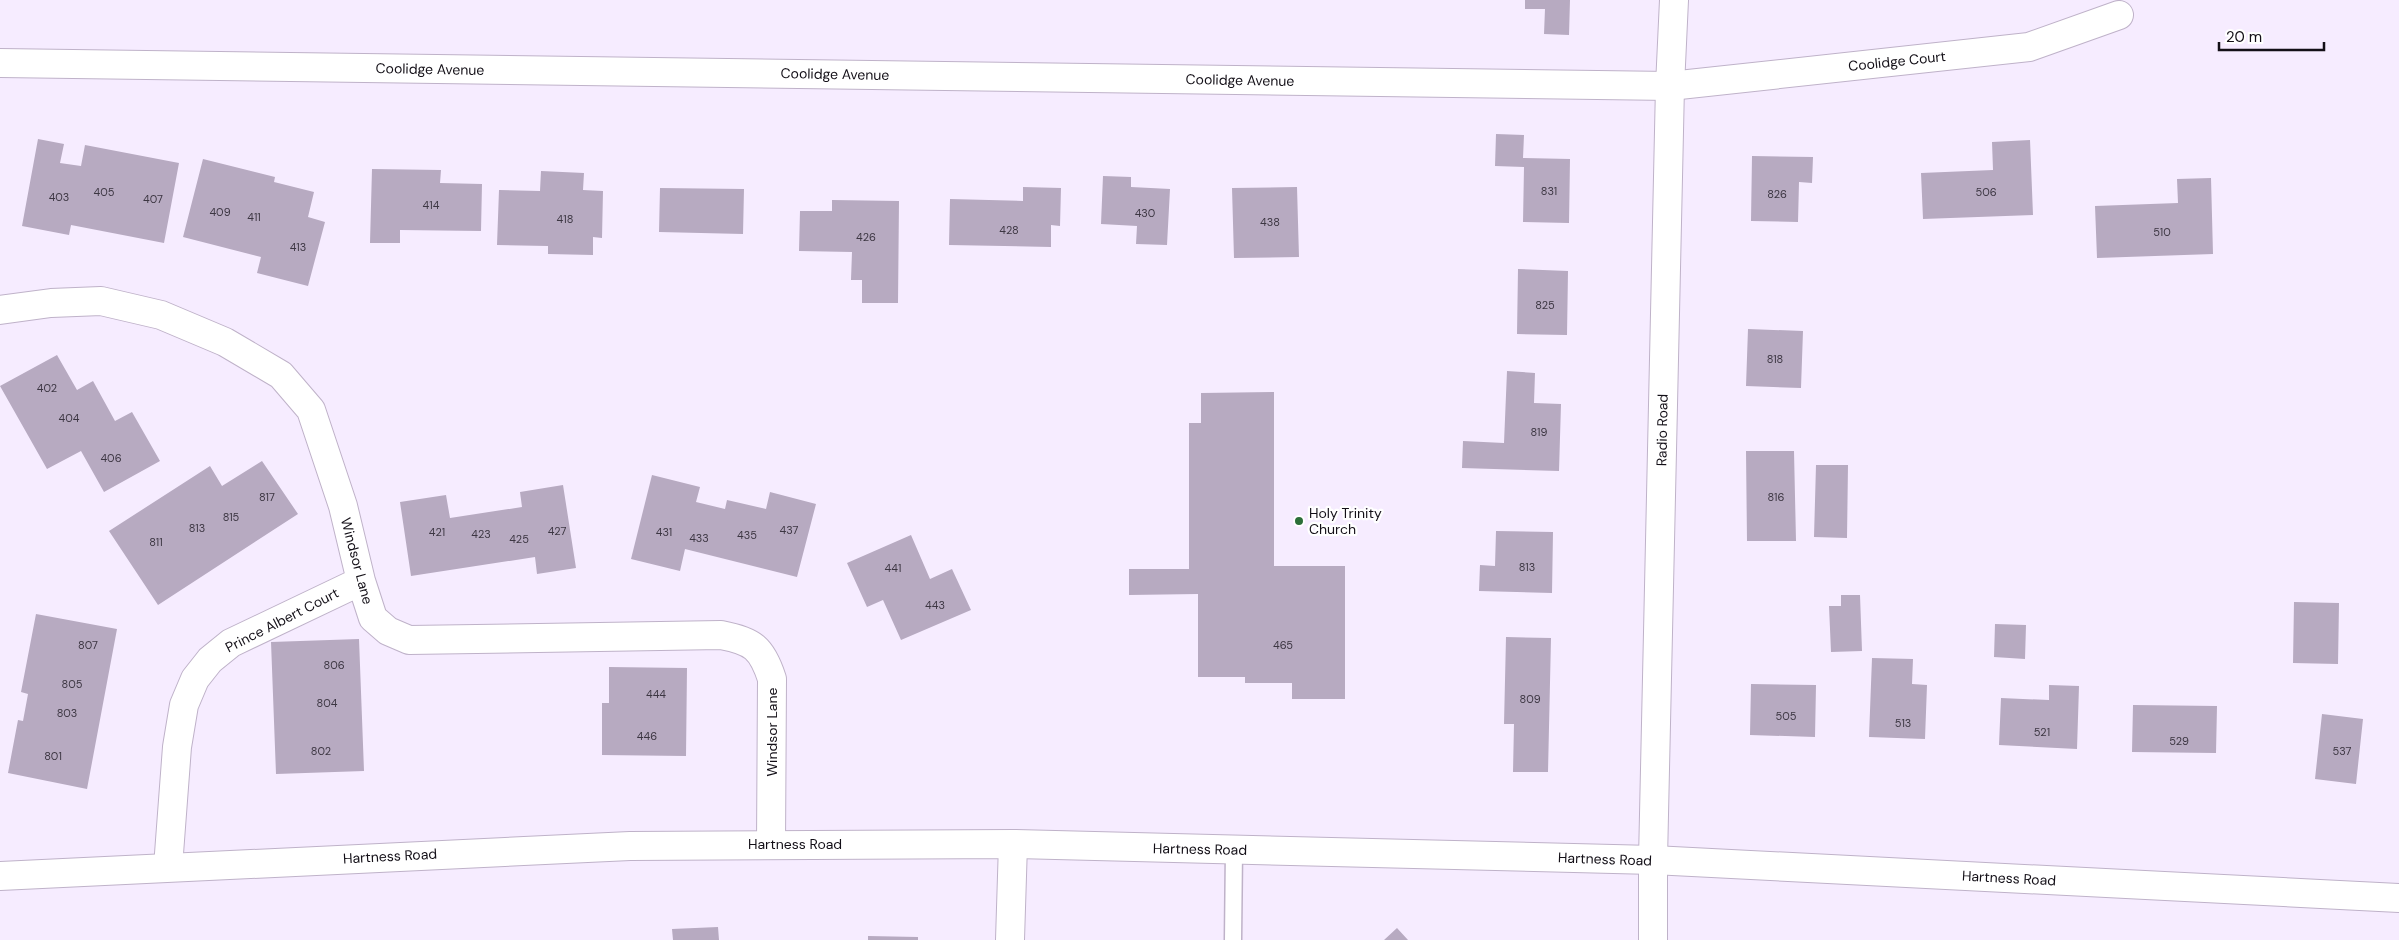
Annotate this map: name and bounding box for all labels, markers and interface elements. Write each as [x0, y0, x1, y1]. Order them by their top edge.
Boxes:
scale bar [2219, 20, 2324, 52]
text: 20 m [2226, 27, 2262, 47]
street label: Coolidge Court [1847, 47, 1947, 75]
street label: Coolidge Avenue [376, 59, 485, 79]
street label: Coolidge Avenue [781, 64, 890, 84]
street label: Coolidge Avenue [1186, 70, 1295, 90]
house number: 831 [1541, 184, 1557, 198]
house number: 405 [94, 185, 115, 199]
house number: 506 [1975, 185, 1997, 199]
house number: 826 [1767, 187, 1787, 201]
house number: 403 [49, 190, 69, 204]
house number: 407 [143, 192, 163, 206]
house number: 414 [423, 198, 440, 212]
house number: 409 [209, 205, 231, 219]
house number: 430 [1135, 206, 1155, 220]
house number: 411 [247, 210, 261, 224]
house number: 418 [557, 212, 573, 226]
house number: 438 [1260, 215, 1280, 229]
house number: 428 [999, 223, 1019, 237]
house number: 510 [2153, 225, 2171, 239]
house number: 426 [856, 230, 876, 244]
house number: 413 [290, 240, 306, 254]
house number: 825 [1535, 298, 1555, 312]
house number: 818 [1767, 352, 1783, 366]
house number: 402 [37, 381, 57, 395]
street label: Radio Road [1652, 394, 1672, 466]
house number: 404 [59, 411, 80, 425]
house number: 819 [1531, 425, 1547, 439]
house number: 406 [100, 451, 122, 465]
house number: 817 [259, 490, 275, 504]
house number: 816 [1768, 490, 1784, 504]
place label: Holy Trinity Church [1309, 504, 1382, 538]
house number: 815 [223, 510, 240, 524]
marker: Holy Trinity Church [1293, 515, 1305, 527]
street label: Windsor Lane [337, 516, 377, 606]
house number: 813 [189, 521, 205, 535]
house number: 437 [780, 523, 799, 537]
house number: 427 [548, 524, 566, 538]
house number: 421 [429, 525, 445, 539]
house number: 431 [656, 525, 672, 539]
house number: 423 [471, 527, 491, 541]
house number: 435 [737, 528, 757, 542]
house number: 433 [689, 531, 709, 545]
house number: 425 [509, 532, 529, 546]
house number: 811 [149, 535, 163, 549]
house number: 813 [1519, 560, 1535, 574]
house number: 441 [885, 561, 901, 575]
street label: Prince Albert Court [222, 584, 342, 656]
house number: 443 [925, 598, 945, 612]
house number: 807 [78, 638, 98, 652]
house number: 465 [1273, 638, 1293, 652]
house number: 806 [323, 658, 345, 672]
house number: 805 [62, 677, 83, 691]
house number: 444 [646, 687, 666, 701]
street label: Windsor Lane [763, 687, 781, 776]
house number: 809 [1519, 692, 1541, 706]
house number: 804 [317, 696, 338, 710]
house number: 803 [57, 706, 77, 720]
house number: 505 [1776, 709, 1797, 723]
house number: 513 [1895, 716, 1911, 730]
house number: 521 [2034, 725, 2050, 739]
house number: 446 [637, 729, 657, 743]
house number: 529 [2169, 734, 2189, 748]
house number: 802 [311, 744, 331, 758]
house number: 537 [2333, 744, 2352, 758]
house number: 801 [44, 749, 62, 763]
street label: Hartness Road [748, 835, 842, 853]
street label: Hartness Road [1153, 839, 1247, 859]
street label: Hartness Road [342, 845, 438, 867]
street label: Hartness Road [1558, 848, 1652, 870]
street label: Hartness Road [1961, 867, 2057, 889]

